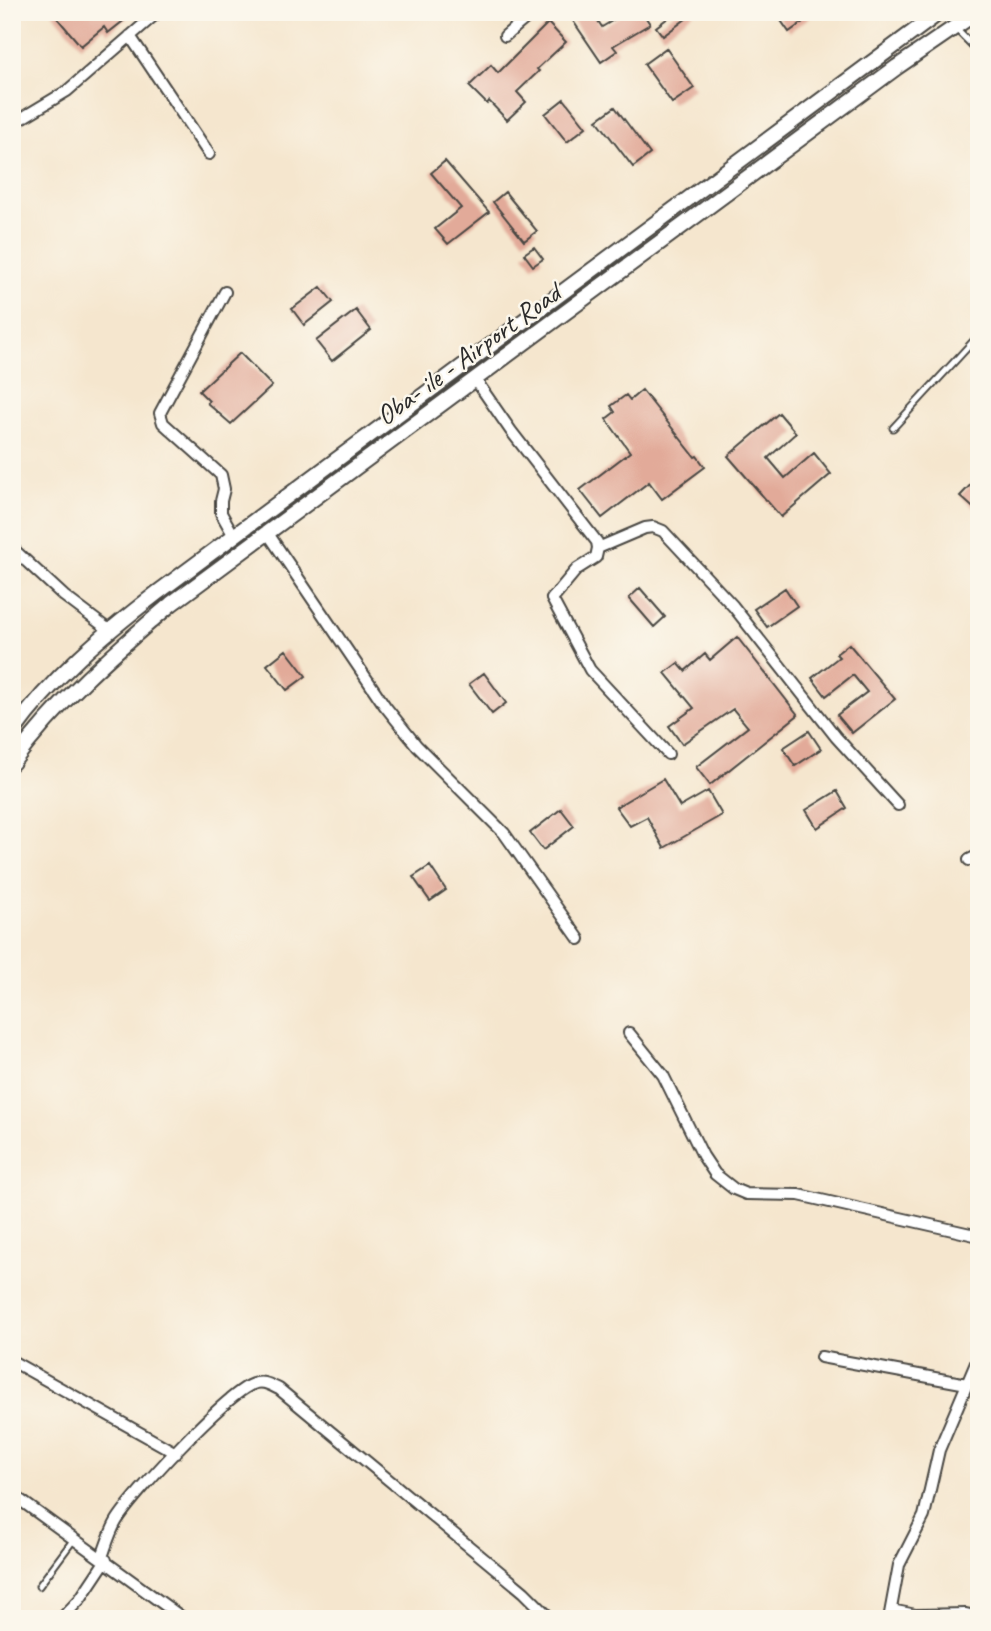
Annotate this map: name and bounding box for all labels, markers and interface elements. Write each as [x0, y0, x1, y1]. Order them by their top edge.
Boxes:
street label: Oba- ile - Airport Road [369, 273, 570, 433]

